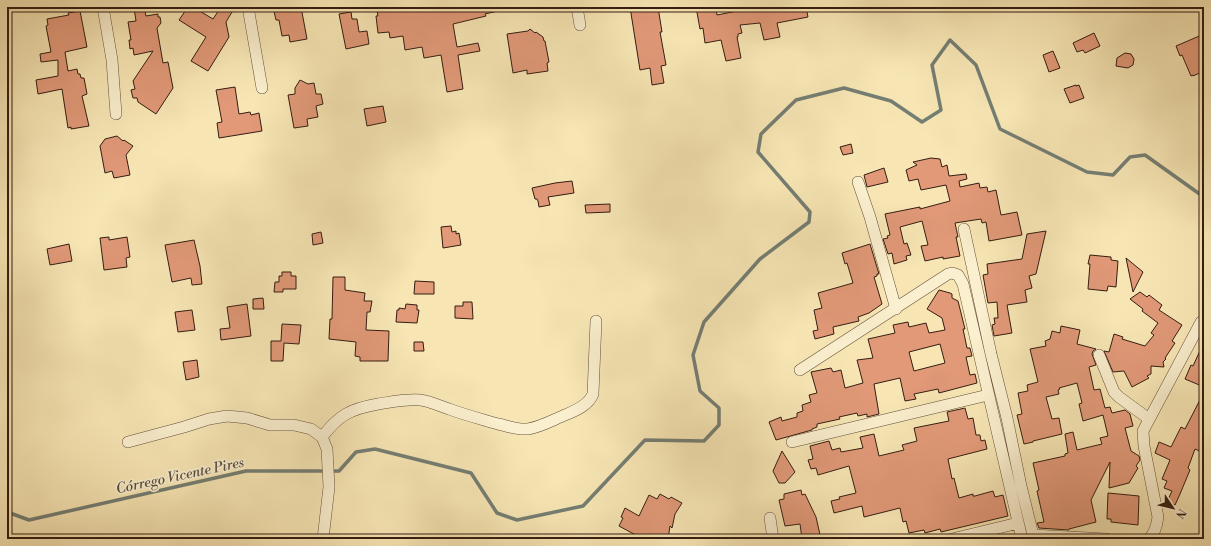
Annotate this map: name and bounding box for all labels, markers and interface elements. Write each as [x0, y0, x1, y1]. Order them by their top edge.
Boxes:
water label: Córrego Vicente Pires [114, 454, 246, 498]
north arrow [1153, 488, 1193, 528]
text: N [1172, 506, 1189, 521]

